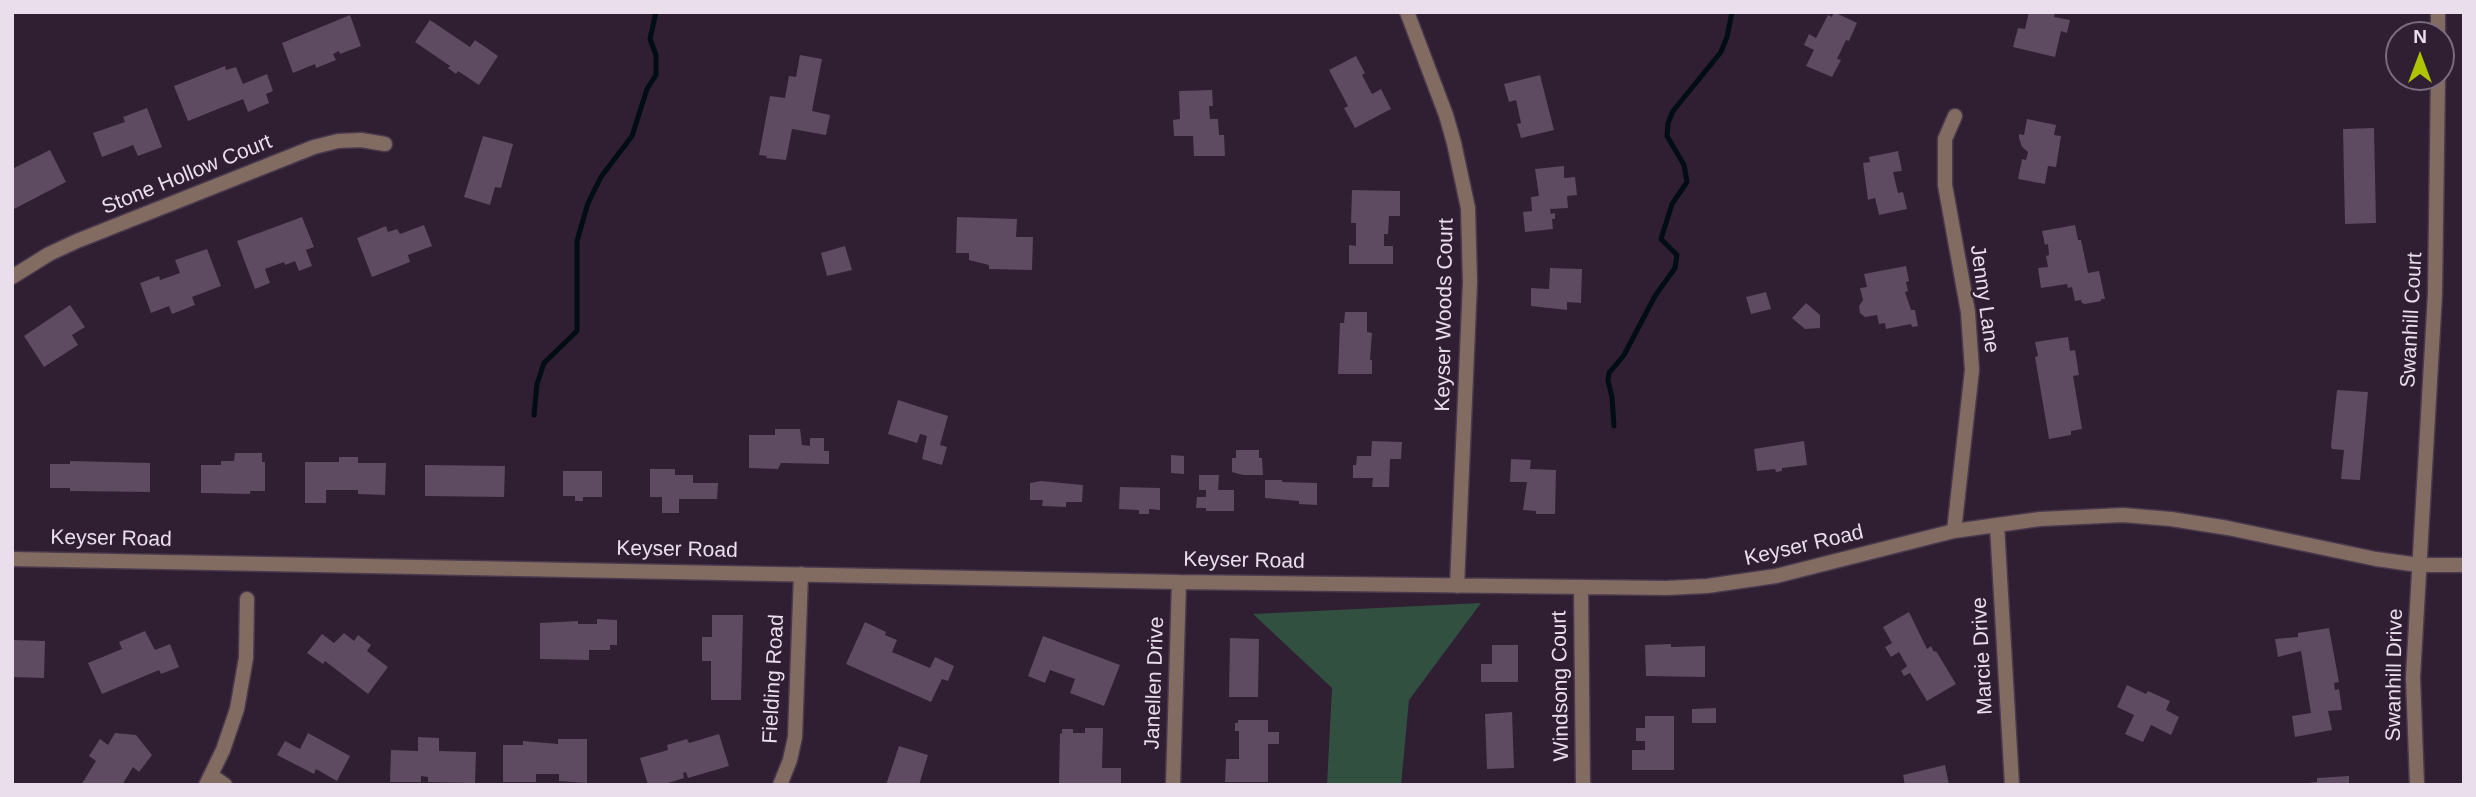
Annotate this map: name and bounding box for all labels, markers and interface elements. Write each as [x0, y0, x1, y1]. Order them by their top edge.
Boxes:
north arrow [2385, 21, 2455, 91]
text: N [2413, 26, 2427, 47]
street label: Stone Hollow Court [98, 129, 276, 221]
street label: Keyser Woods Court [1431, 218, 1459, 412]
street label: Jenny Lane [1964, 243, 2004, 355]
street label: Swanhill Court [2396, 252, 2428, 388]
street label: Keyser Road [1742, 520, 1866, 572]
street label: Keyser Road [50, 525, 172, 553]
street label: Keyser Road [616, 536, 738, 564]
street label: Keyser Road [1183, 547, 1305, 575]
street label: Marcie Drive [1967, 596, 1999, 716]
street label: Swanhill Drive [2381, 608, 2409, 742]
street label: Windsong Court [1547, 611, 1575, 761]
street label: Fielding Road [758, 614, 790, 744]
street label: Janellen Drive [1140, 616, 1170, 750]

